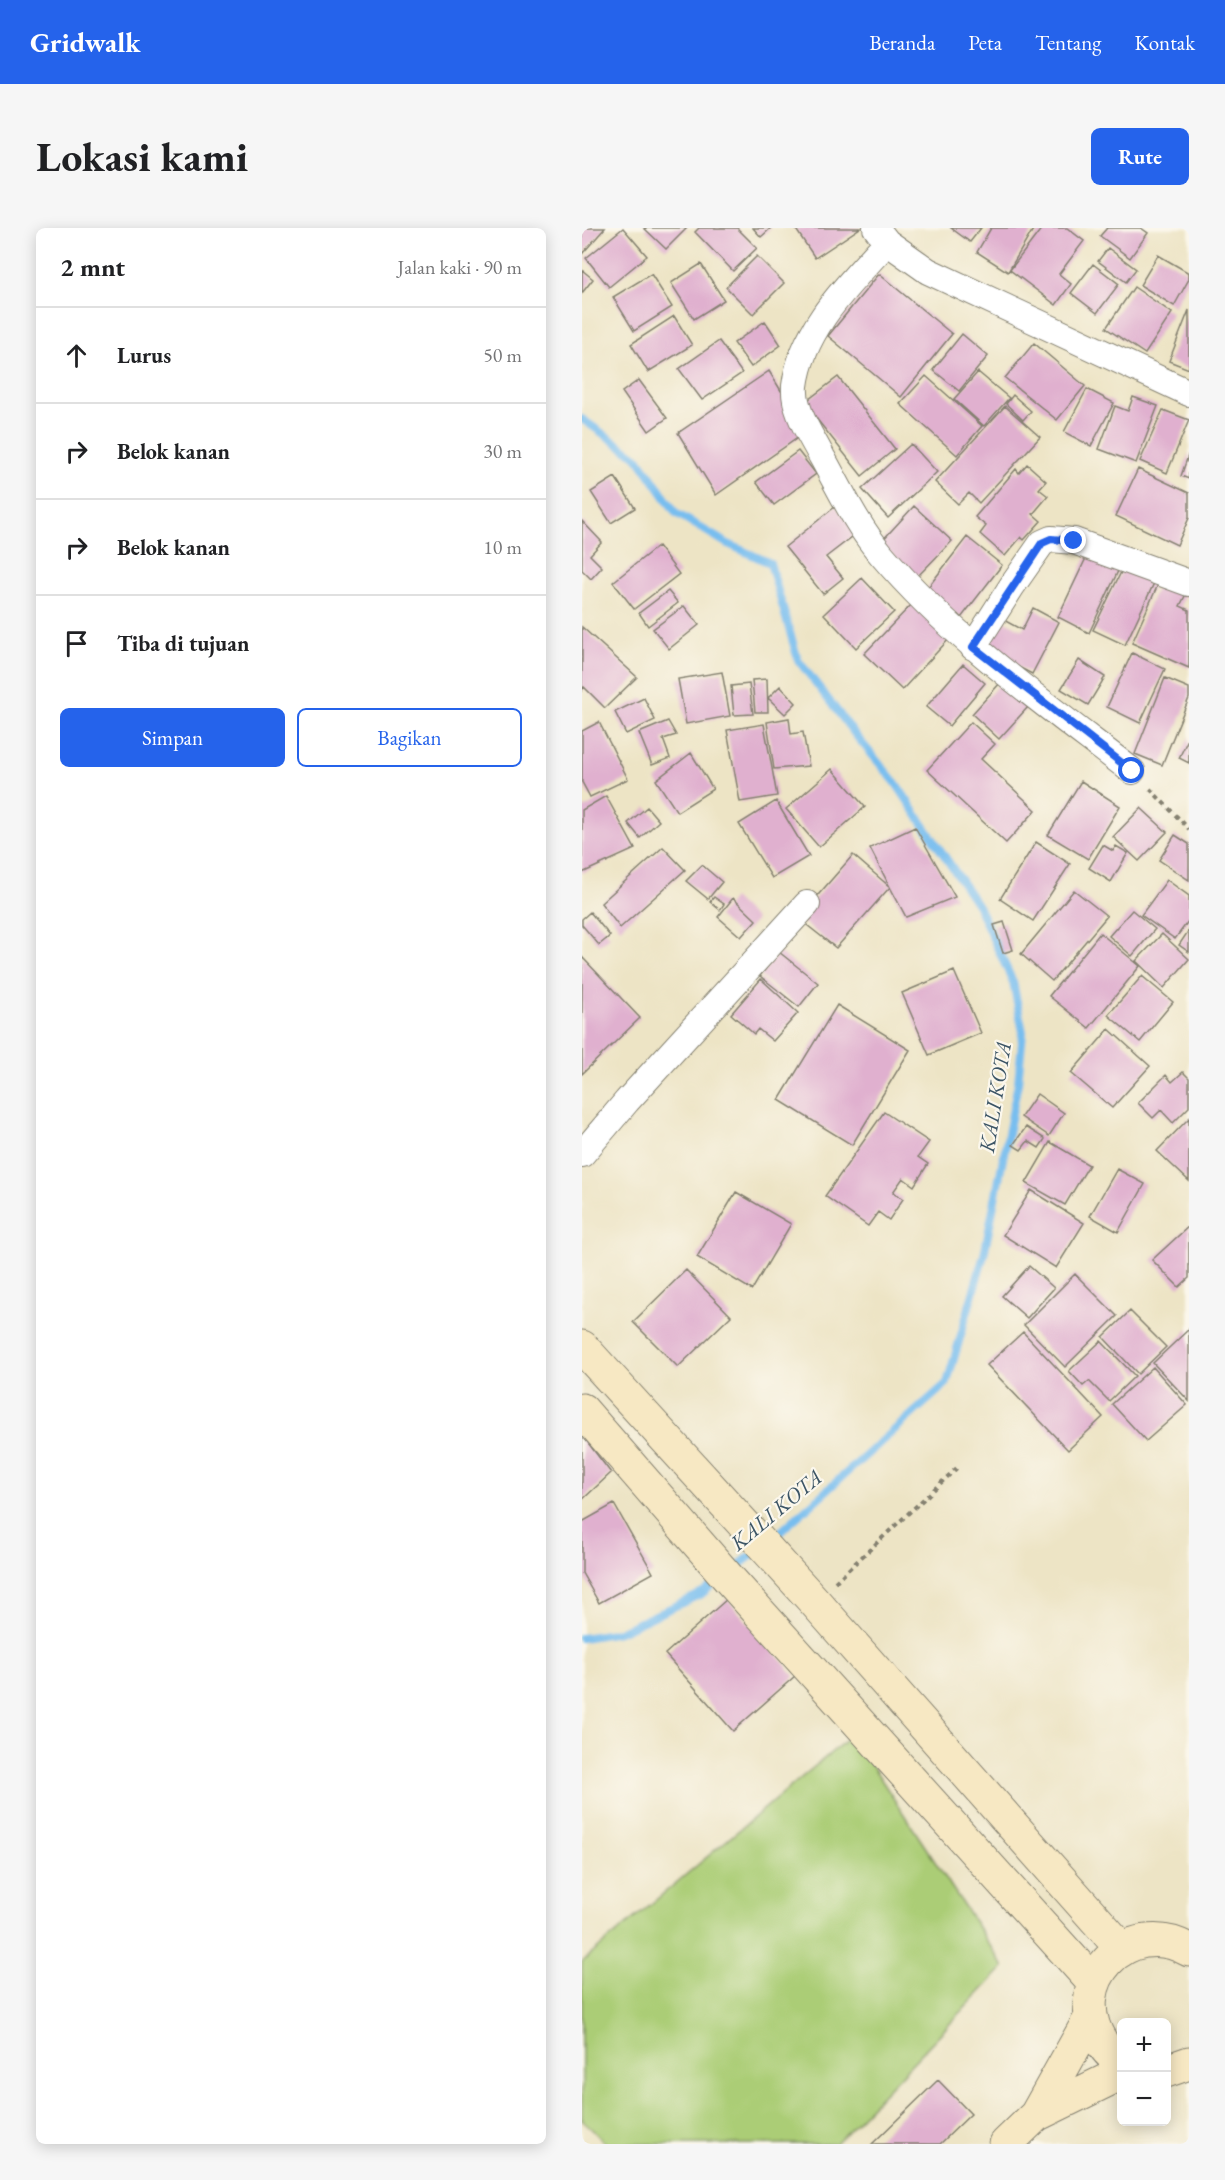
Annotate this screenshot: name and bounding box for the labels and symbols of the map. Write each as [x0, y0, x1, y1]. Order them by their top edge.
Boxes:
route end [1060, 527, 1086, 553]
route start [1118, 757, 1144, 783]
water label: KALI KOTA [972, 1039, 1018, 1156]
water label: KALI KOTA [723, 1463, 828, 1558]

